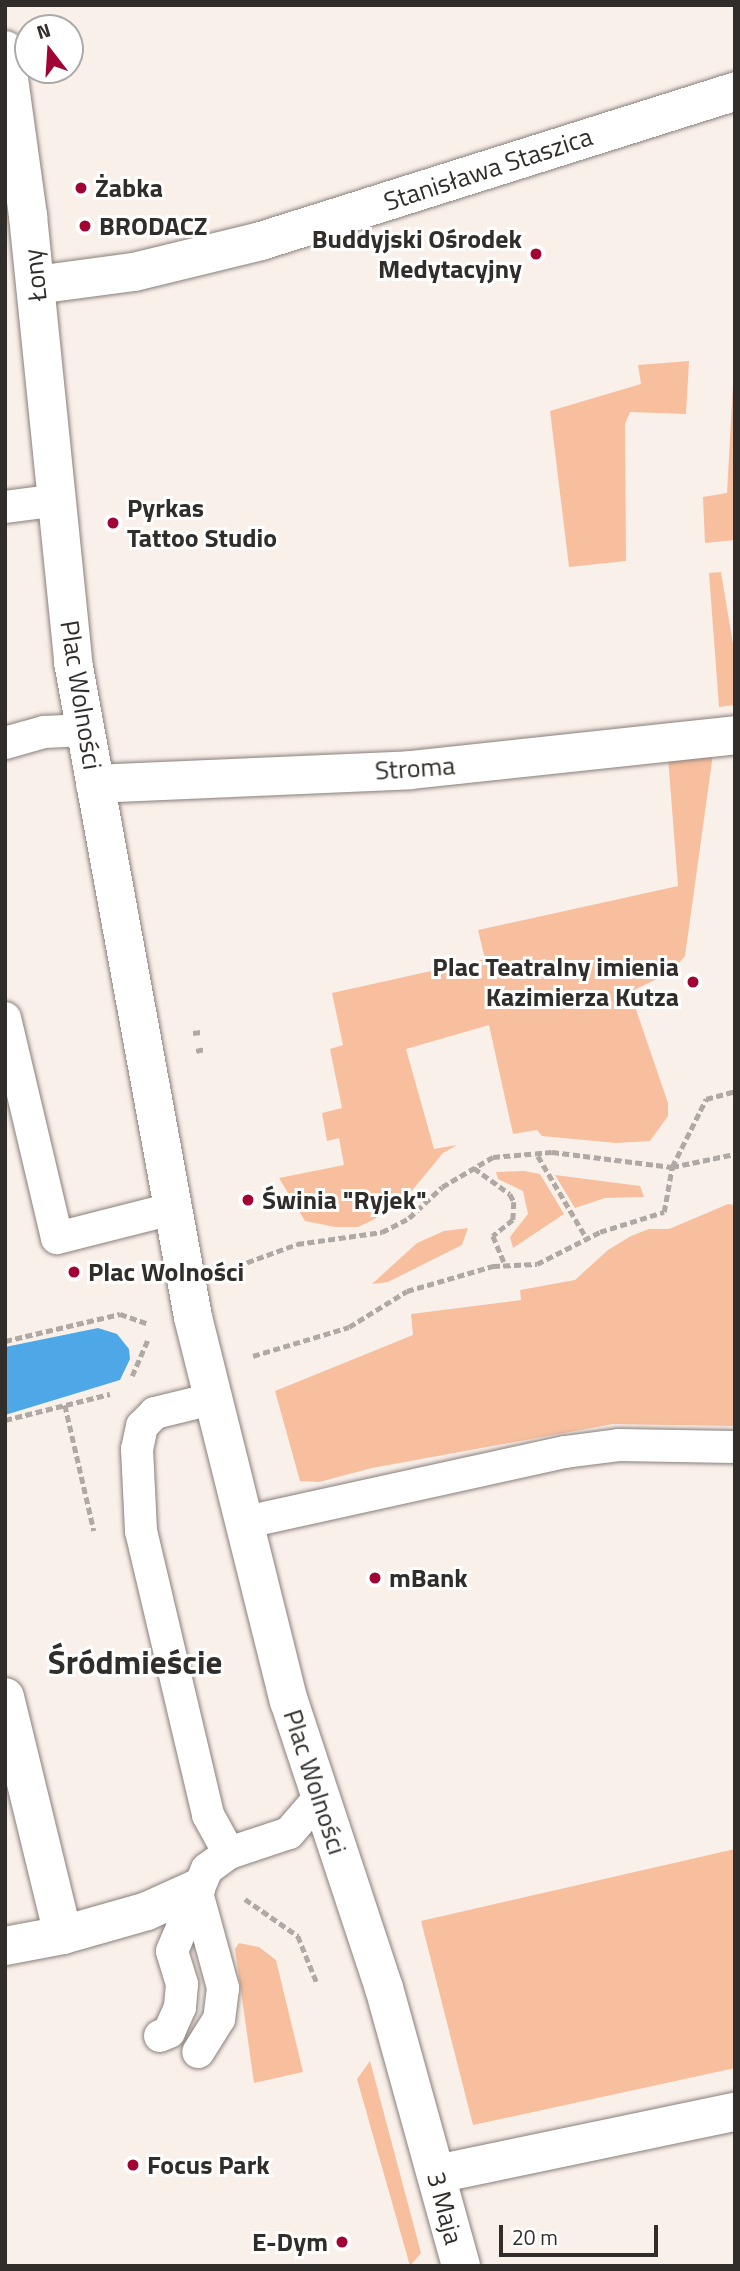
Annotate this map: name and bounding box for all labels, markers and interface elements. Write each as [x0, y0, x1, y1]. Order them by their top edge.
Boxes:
north arrow [14, 14, 84, 84]
text: N [33, 15, 54, 46]
street label: Stanisława Staszica [380, 121, 596, 217]
place label: Żabka [95, 172, 163, 204]
marker: Żabka [73, 180, 89, 196]
place label: BRODACZ [99, 210, 208, 242]
marker: BRODACZ [77, 218, 93, 234]
place label: Buddyjski Ośrodek Medytacyjny [312, 223, 522, 284]
marker: Buddyjski Ośrodek Medytacyjny [528, 246, 544, 262]
street label: Łony [17, 247, 53, 303]
place label: Pyrkas Tattoo Studio [127, 492, 277, 554]
marker: Pyrkas Tattoo Studio [105, 515, 121, 531]
street label: Plac Wolności [54, 618, 108, 772]
street label: Stroma [374, 750, 456, 786]
place label: Plac Teatralny imienia Kazimierza Kutza [432, 951, 679, 1012]
marker: Plac Teatralny imienia Kazimierza Kutza [685, 974, 701, 990]
place label: Świnia "Ryjek" [262, 1184, 427, 1216]
marker: Świnia "Ryjek" [240, 1192, 256, 1208]
place label: Plac Wolności [88, 1256, 244, 1288]
marker: Plac Wolności [66, 1264, 82, 1280]
place label: mBank [389, 1562, 468, 1594]
marker: mBank [367, 1570, 383, 1586]
district label: Śródmieście [48, 1643, 222, 1683]
street label: Plac Wolności [277, 1706, 353, 1858]
place label: Focus Park [147, 2149, 270, 2181]
marker: Focus Park [125, 2157, 141, 2173]
street label: 3 Maja [420, 2168, 470, 2248]
scale bar [502, 2212, 661, 2256]
text: 20 m [512, 2221, 558, 2253]
place label: E-Dym [252, 2226, 328, 2258]
marker: E-Dym [334, 2234, 350, 2250]

